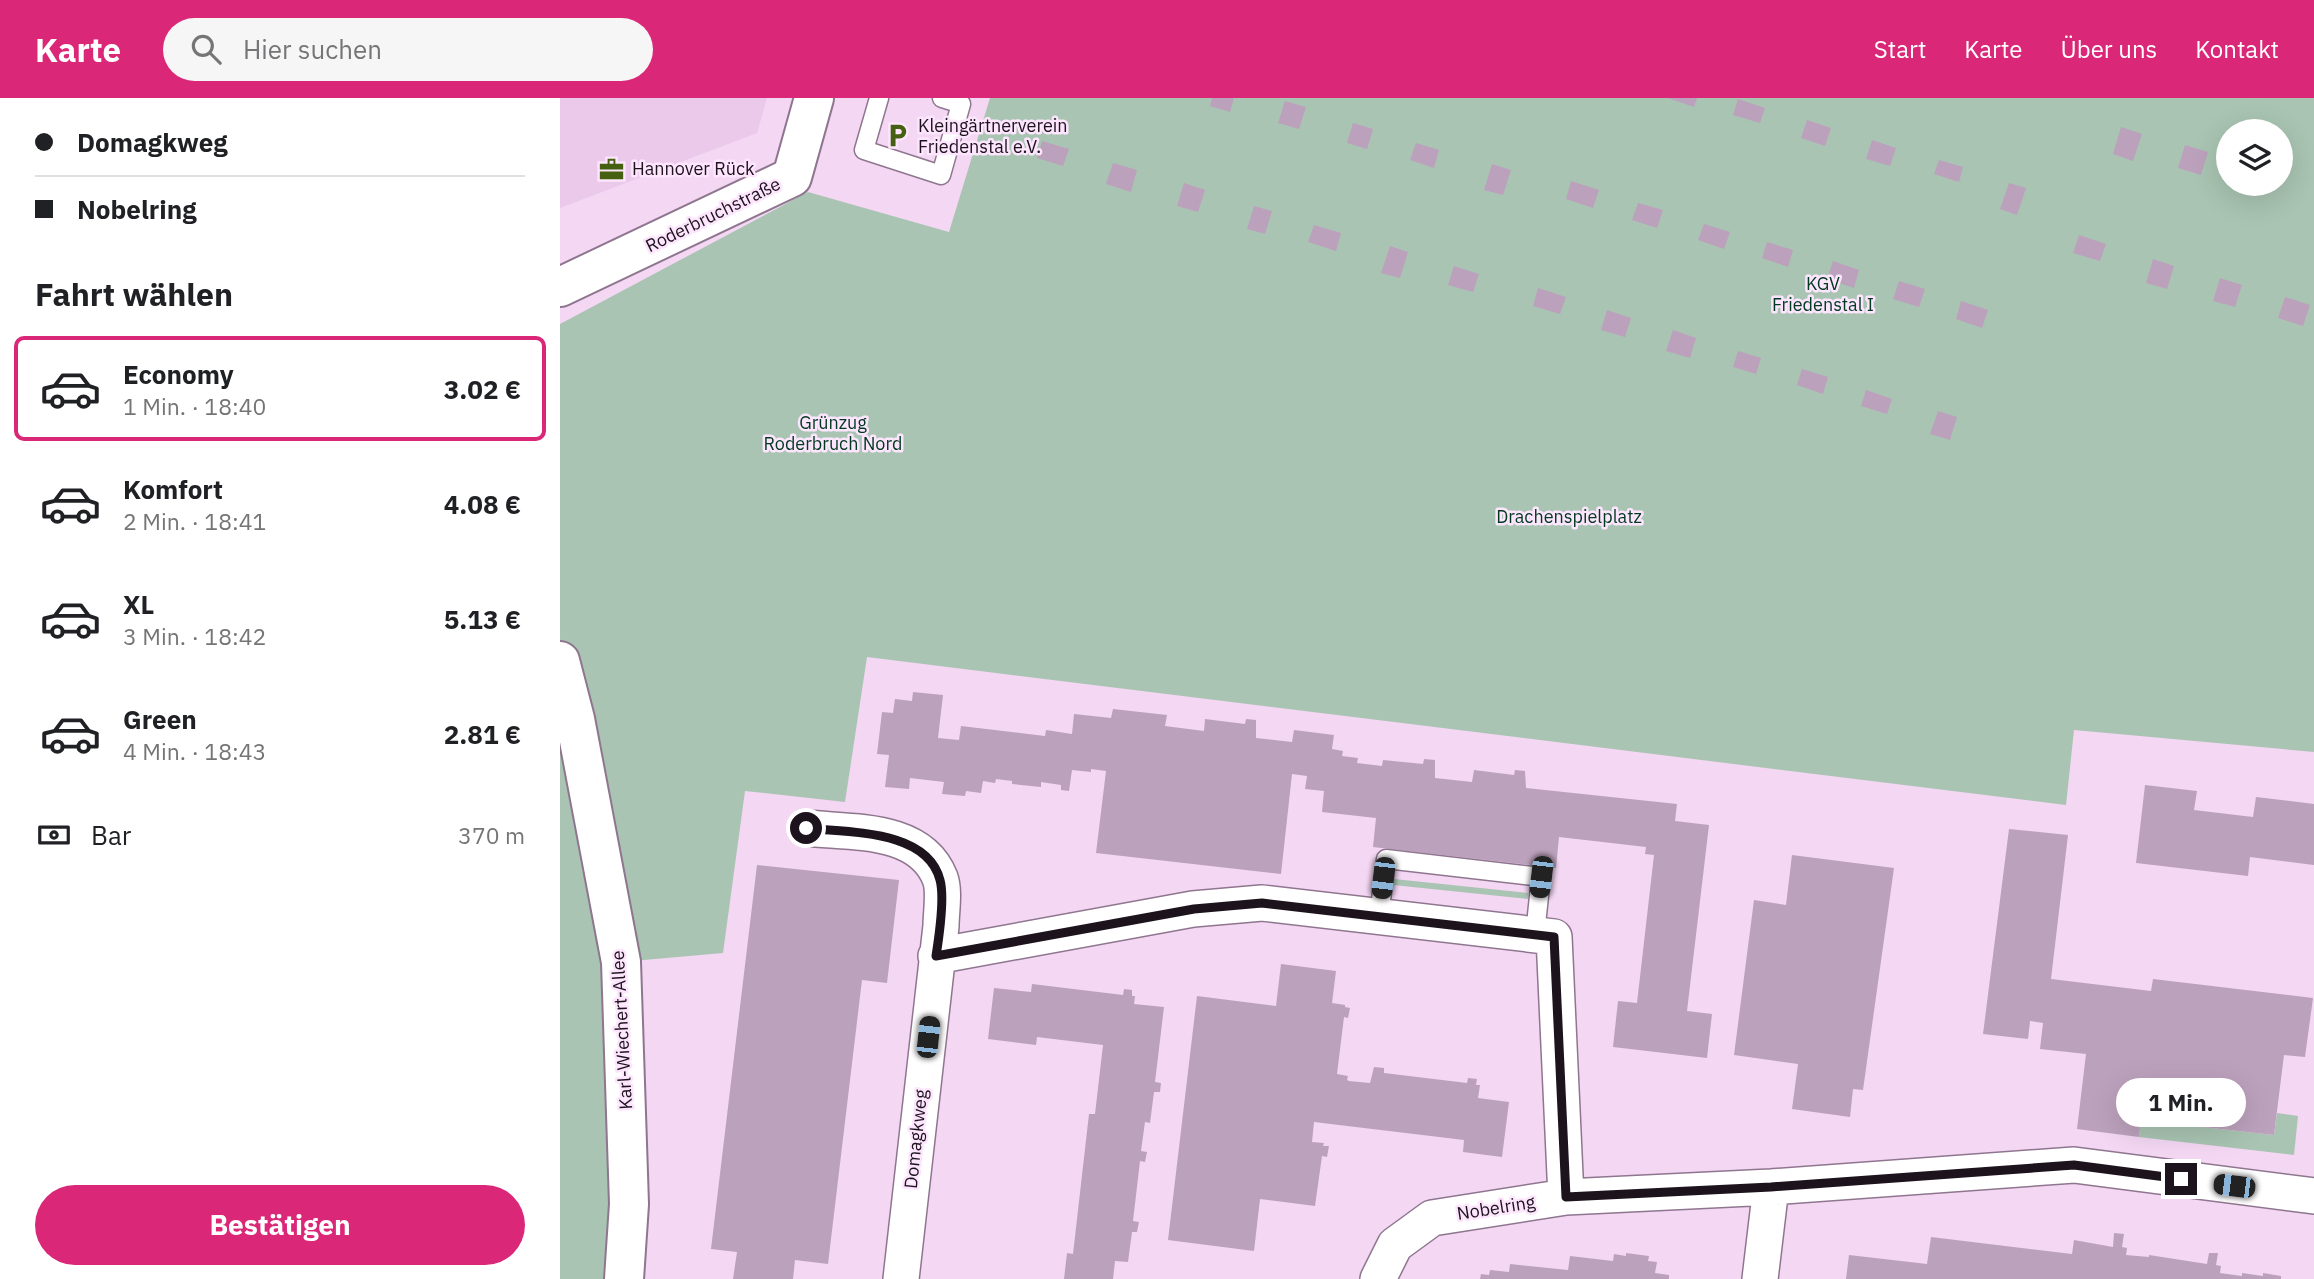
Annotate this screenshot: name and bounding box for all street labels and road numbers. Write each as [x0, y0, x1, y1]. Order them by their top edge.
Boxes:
street label: Roderbruchstraße [642, 172, 784, 257]
street label: Karl-Wiechert-Allee [606, 950, 637, 1110]
street label: Domagkweg [899, 1088, 932, 1190]
street label: Nobelring [1455, 1190, 1537, 1225]

